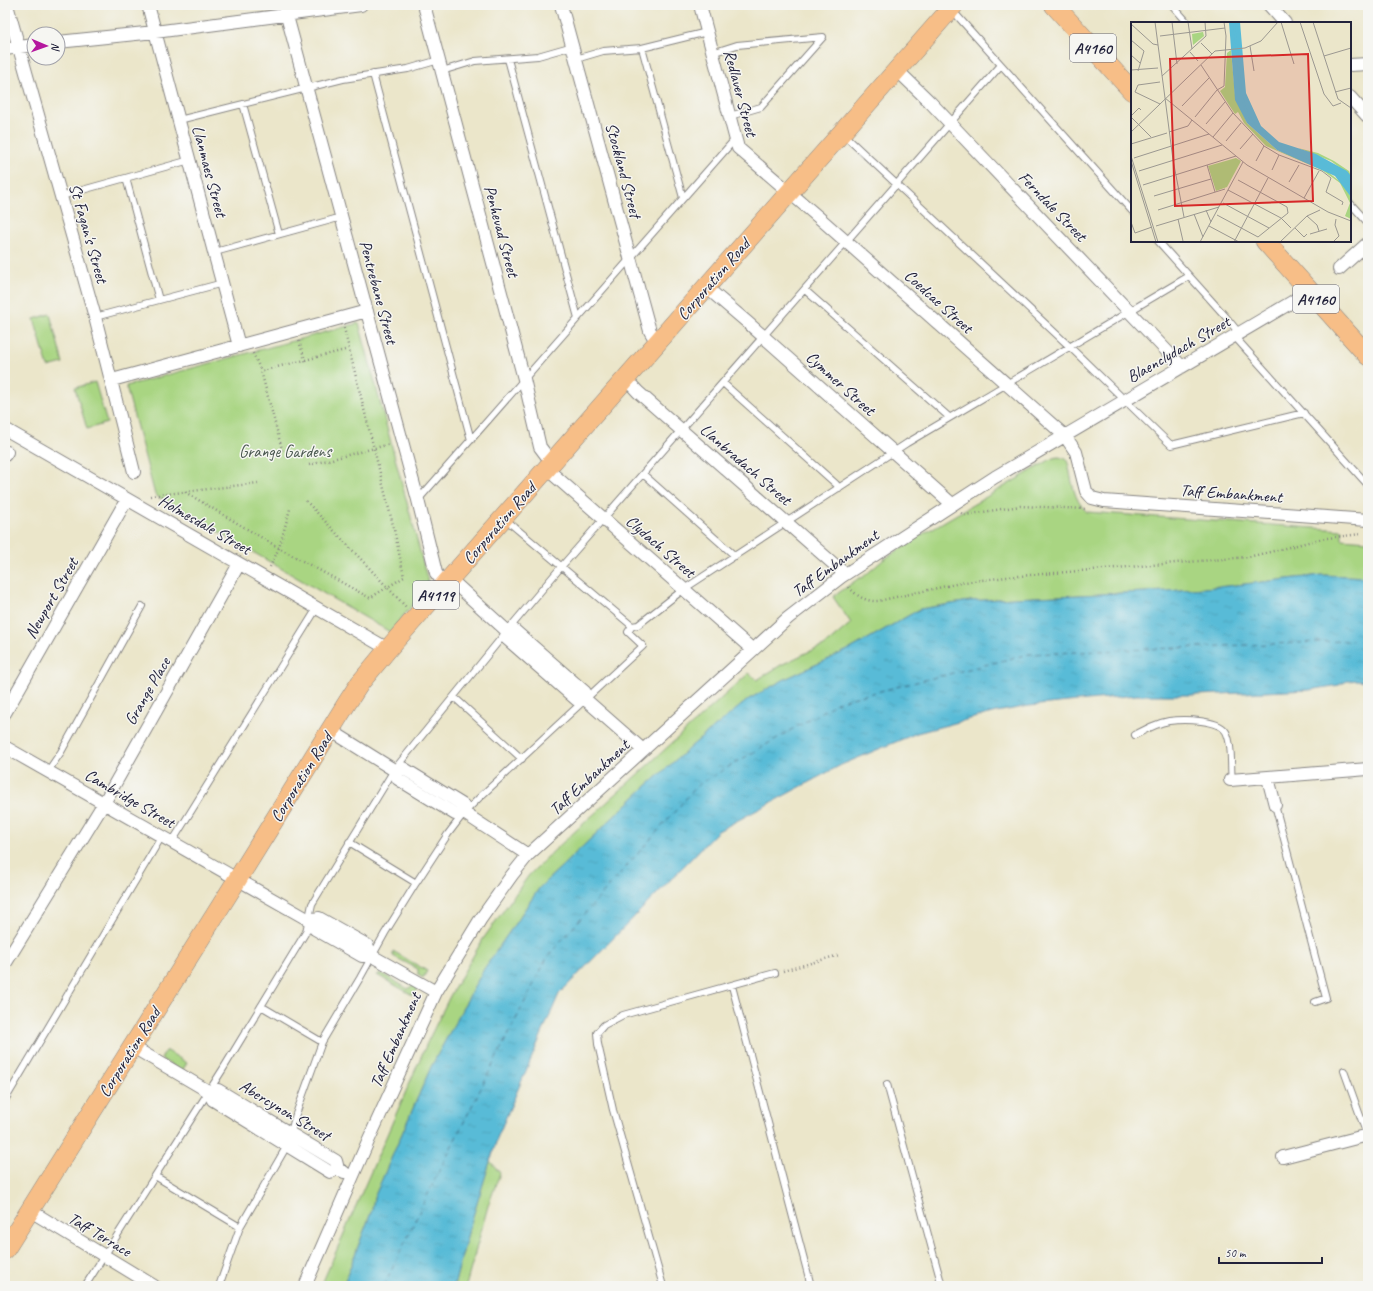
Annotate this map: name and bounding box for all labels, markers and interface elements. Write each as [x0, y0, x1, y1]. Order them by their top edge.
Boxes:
inset map [1131, 22, 1351, 242]
north arrow [26, 26, 66, 66]
road number: A4160 [1070, 34, 1116, 62]
text: N [49, 43, 63, 52]
street label: Redlaver Street [719, 47, 763, 141]
street label: Stockland Street [601, 120, 647, 222]
street label: Llanmaes Street [187, 123, 232, 221]
street label: Ferndale Street [1014, 167, 1093, 248]
street label: St Fagan's Street [64, 181, 113, 288]
street label: Penhevad Street [479, 183, 524, 282]
street label: Corporation Road [672, 232, 756, 324]
street label: Pentrebane Street [355, 238, 403, 348]
street label: Coedcae Street [900, 265, 979, 339]
road number: A4160 [1293, 285, 1339, 313]
street label: Blaenclydach Street [1123, 310, 1236, 387]
street label: Cymmer Street [802, 347, 881, 422]
street label: Llanbradach Street [696, 419, 798, 511]
park label: Grange Gardens [239, 441, 333, 462]
street label: Corporation Road [458, 476, 542, 568]
street label: Taff Embankment [1179, 479, 1285, 508]
street label: Holmesdale Street [155, 490, 257, 560]
street label: Clydach Street [622, 510, 702, 584]
street label: Taff Embankment [788, 524, 885, 602]
street label: Newport Street [20, 552, 84, 642]
road number: A4119 [413, 581, 459, 609]
street label: Grange Place [120, 652, 176, 729]
street label: Corporation Road [266, 727, 338, 826]
street label: Taff Embankment [545, 733, 636, 820]
street label: Cambridge Street [81, 764, 181, 834]
street label: Taff Embankment [365, 987, 427, 1091]
street label: Corporation Road [94, 1002, 166, 1101]
street label: Abercynon Street [236, 1075, 336, 1147]
street label: Taff Terrace [64, 1207, 136, 1262]
scale bar [1219, 1239, 1322, 1265]
text: 50 m [1225, 1245, 1247, 1261]

